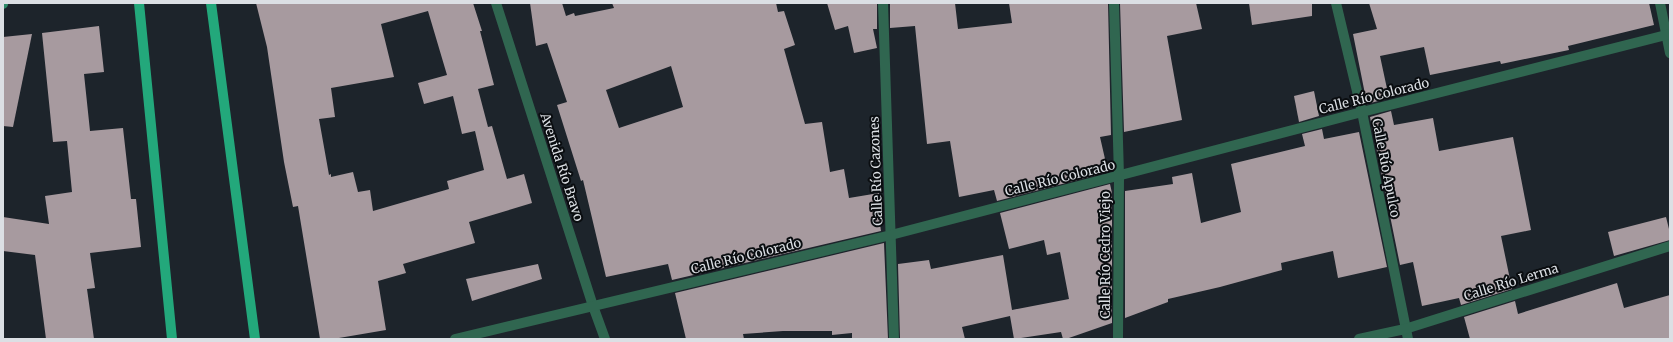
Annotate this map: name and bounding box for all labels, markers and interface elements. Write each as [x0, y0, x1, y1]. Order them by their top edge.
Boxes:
street label: Calle Río Colorado [1317, 74, 1431, 118]
street label: Avenida Río Bravo [536, 110, 588, 224]
street label: Calle Río Cazones [866, 116, 886, 226]
street label: Calle Río Apulco [1368, 117, 1404, 219]
street label: Calle Río Colorado [1003, 156, 1117, 200]
street label: Calle Río Cedro Viejo [1097, 191, 1114, 319]
street label: Calle Río Colorado [689, 234, 803, 278]
street label: Calle Río Lerma [1462, 260, 1560, 304]

